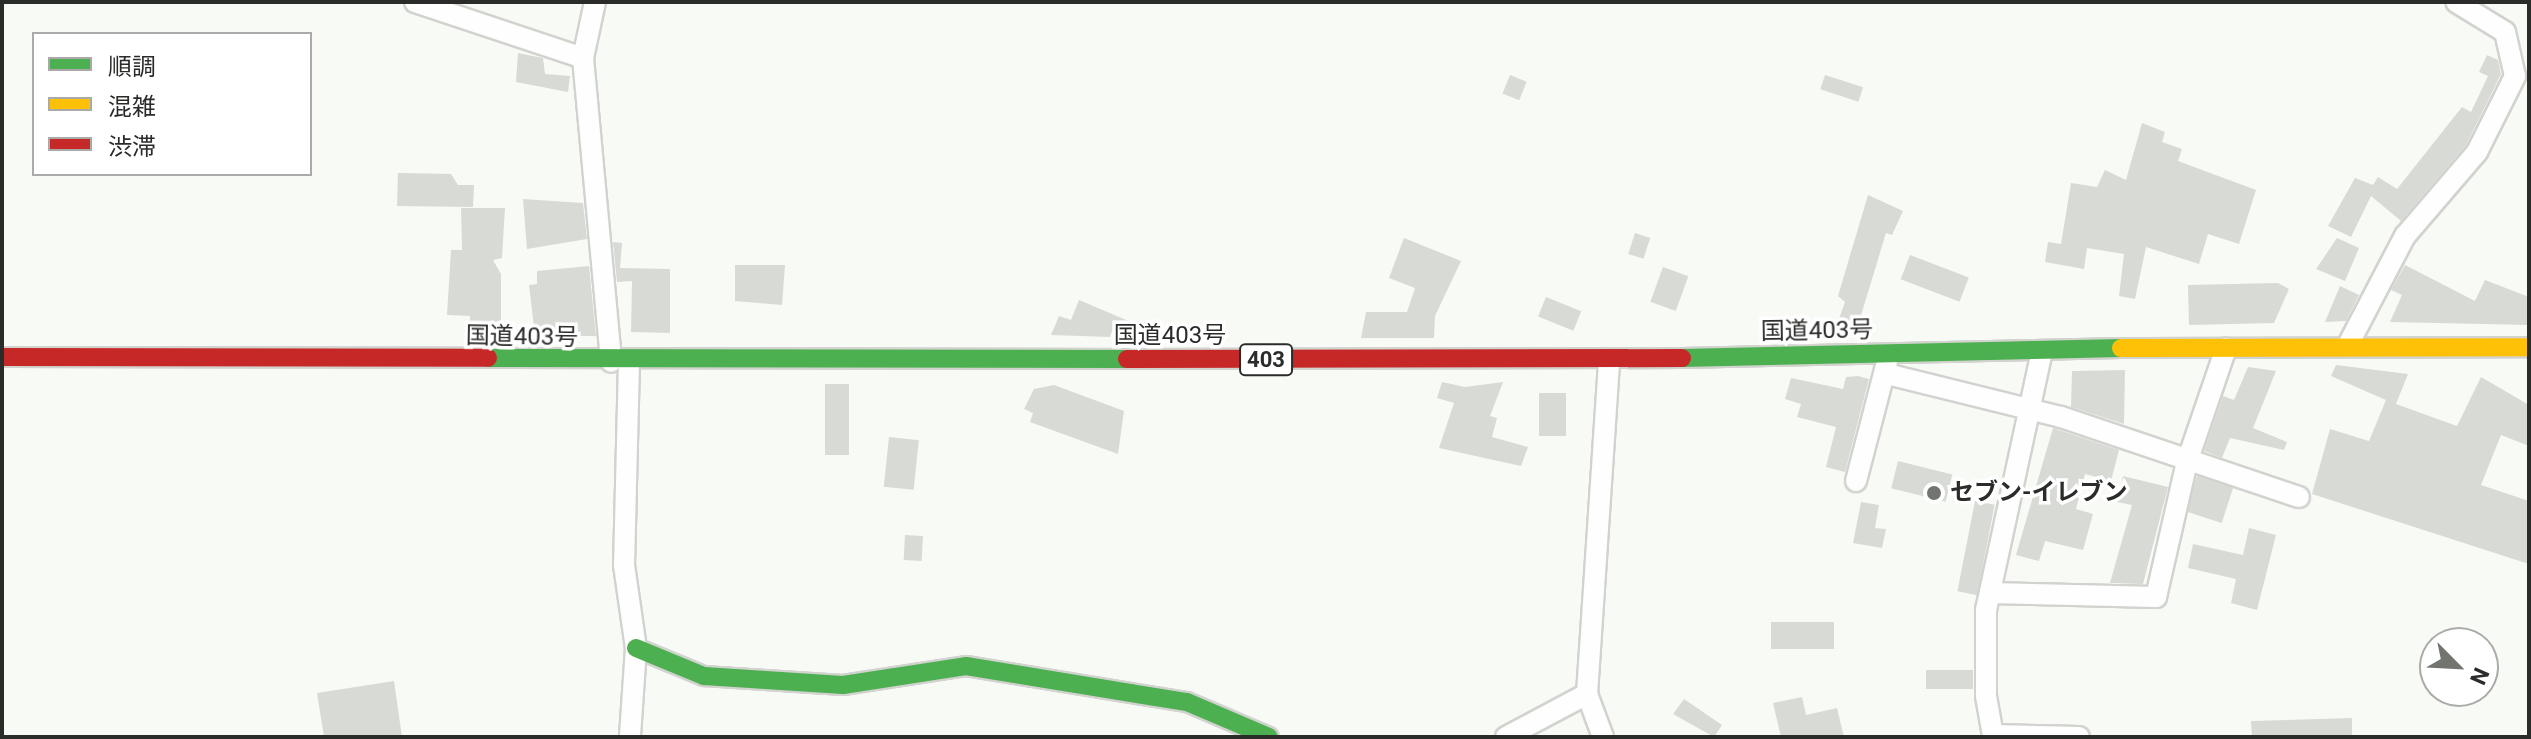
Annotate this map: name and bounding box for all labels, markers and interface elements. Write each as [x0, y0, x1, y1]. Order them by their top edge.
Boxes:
legend [32, 32, 312, 176]
text: 順調 [108, 53, 156, 81]
text: 混雑 [108, 93, 156, 121]
text: 渋滞 [108, 133, 156, 161]
street label: 国道403号 [1761, 316, 1873, 346]
street label: 国道403号 [466, 322, 578, 352]
street label: 国道403号 [1114, 322, 1226, 350]
road number: 403 [1238, 342, 1294, 378]
place label: セブン-イレブン [1950, 479, 2127, 507]
marker: セブン-イレブン [1925, 484, 1943, 502]
north arrow [2419, 627, 2499, 707]
text: N [2465, 664, 2494, 688]

